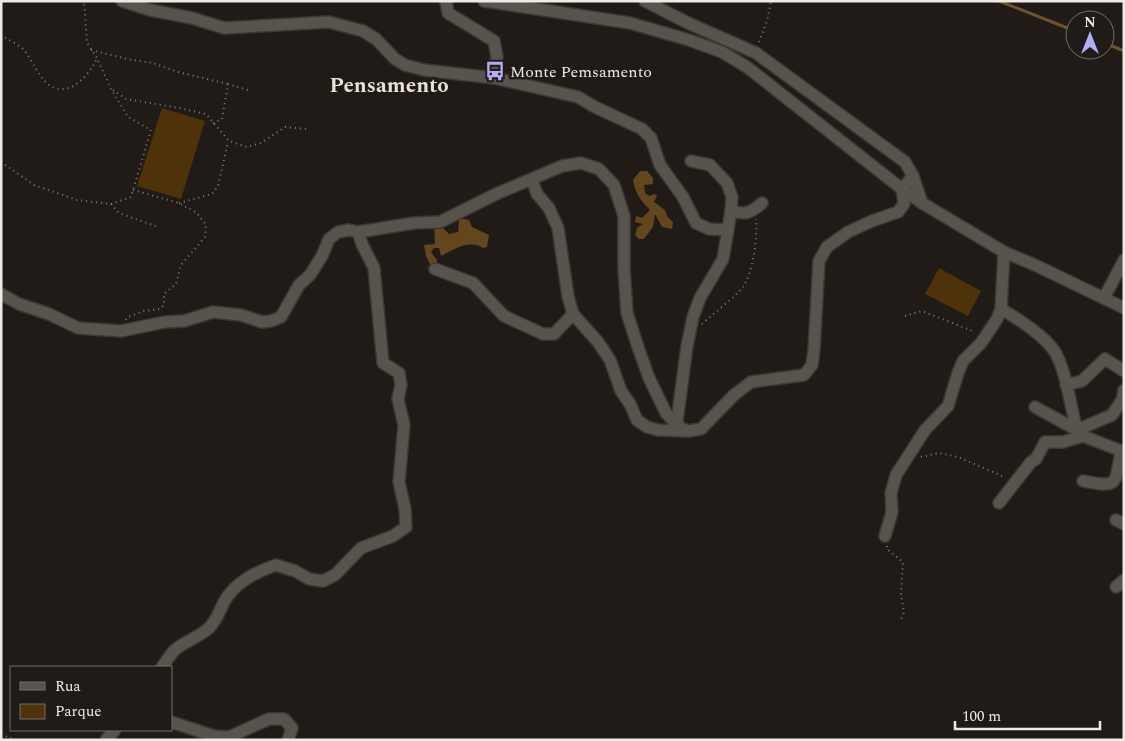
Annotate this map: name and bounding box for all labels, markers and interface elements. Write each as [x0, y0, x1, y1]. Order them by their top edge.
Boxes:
north arrow [1065, 10, 1115, 60]
text: N [1084, 12, 1096, 33]
bus stop icon: Monte Pemsamento [484, 60, 506, 82]
place label: Monte Pemsamento [510, 60, 652, 84]
district label: Pensamento [329, 70, 449, 102]
legend [10, 666, 172, 731]
text: Rua [55, 675, 81, 698]
scale bar [955, 698, 1100, 730]
text: Parque [55, 700, 102, 723]
text: 100 m [962, 705, 1001, 728]

